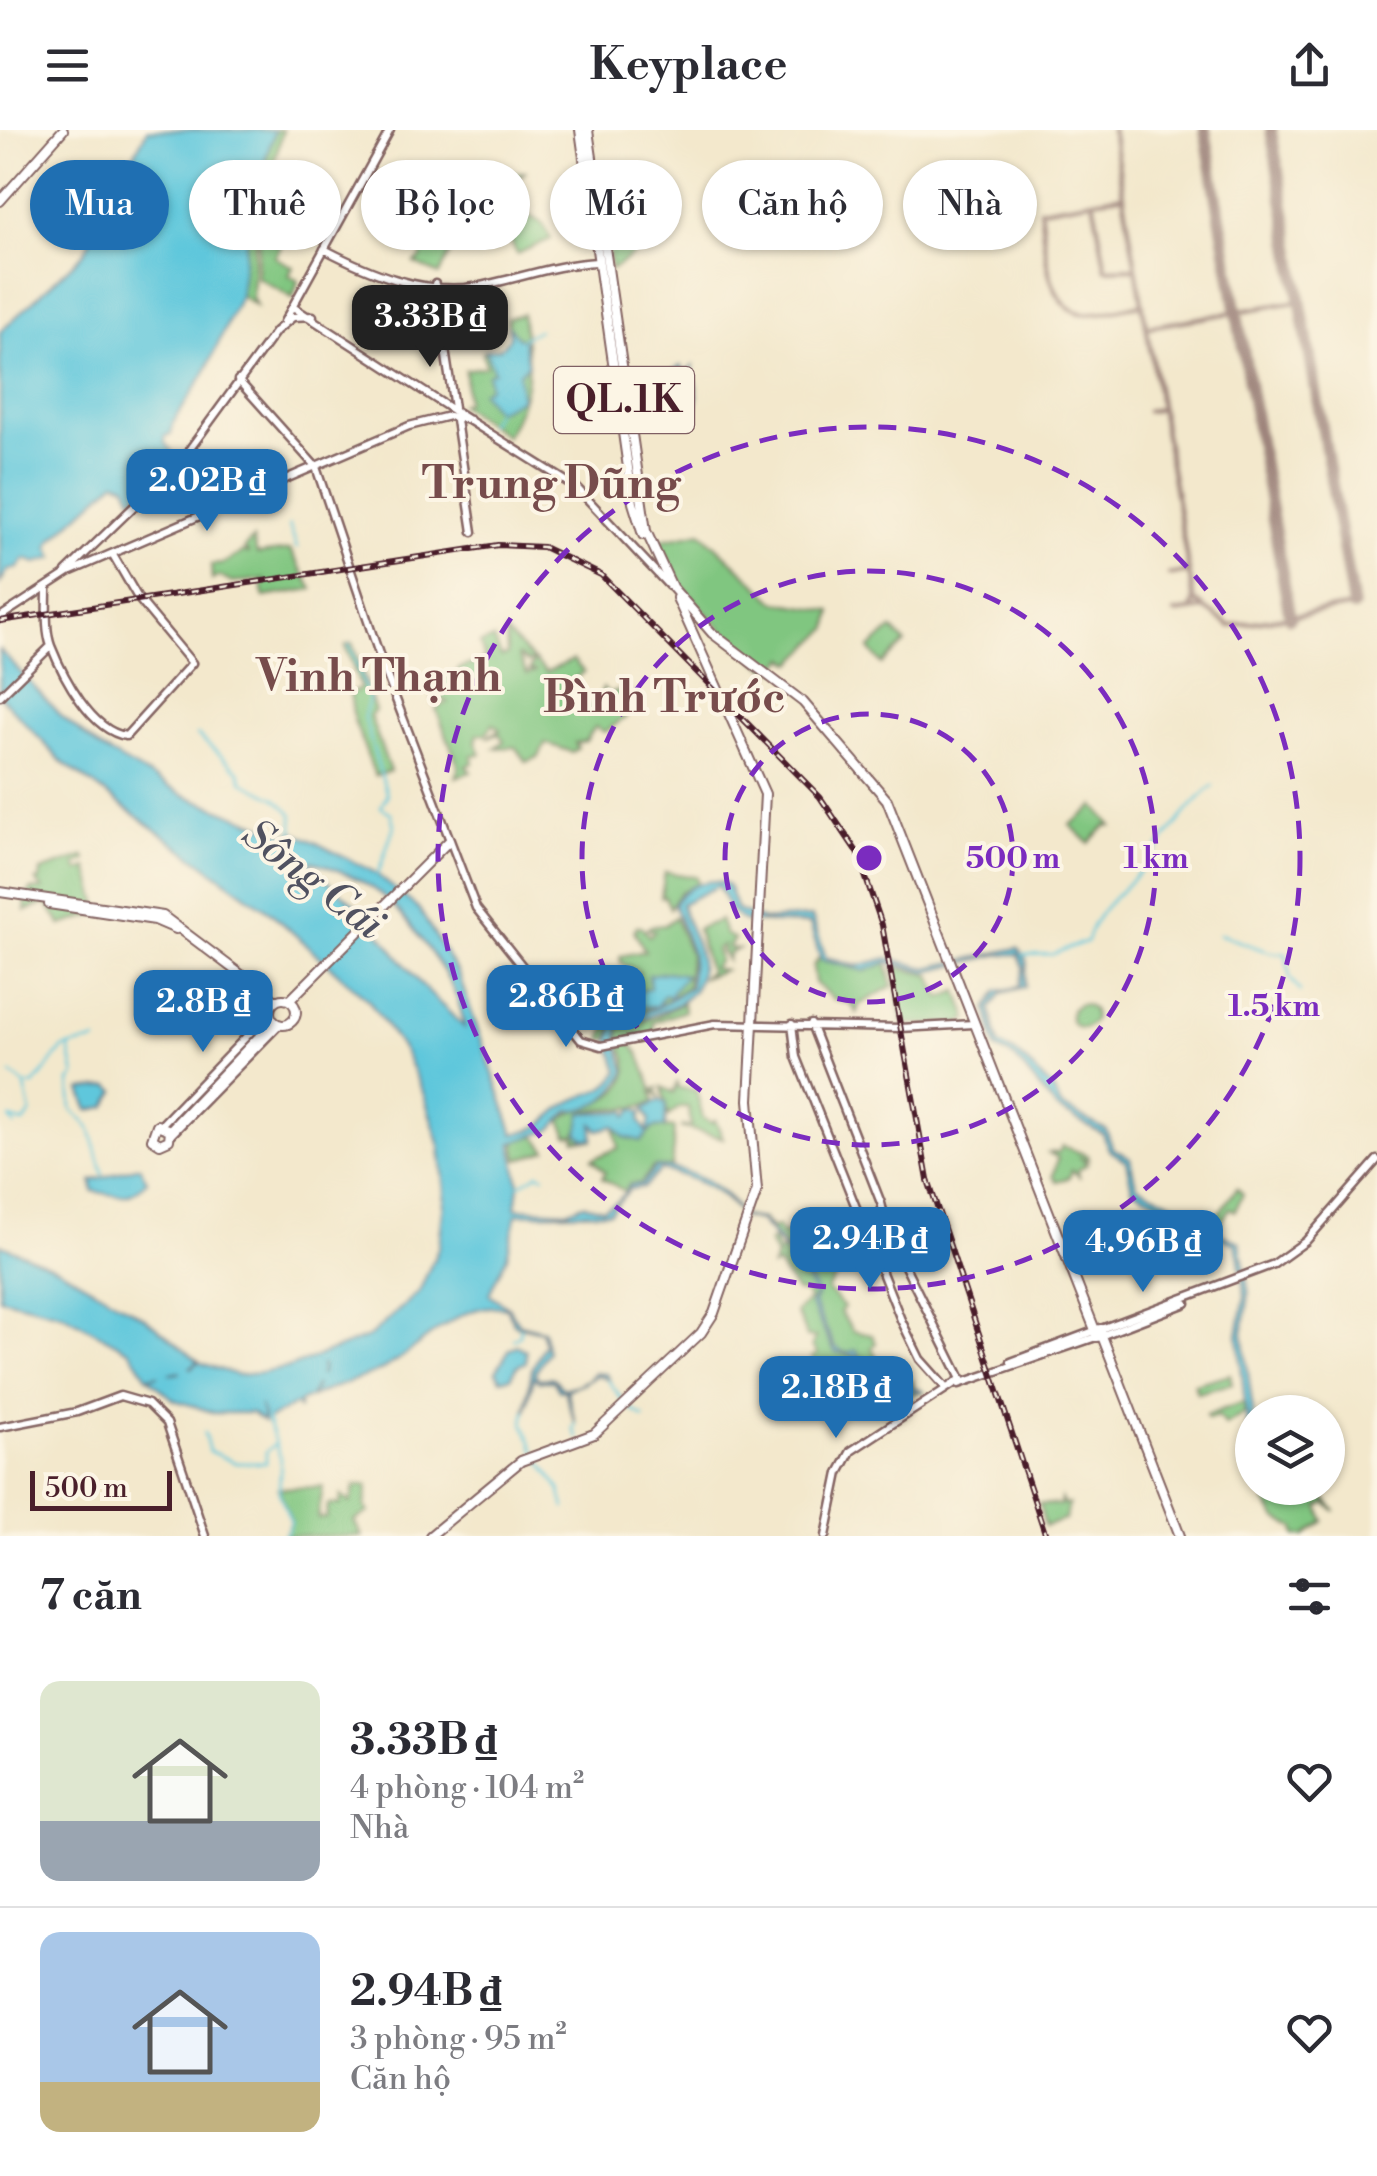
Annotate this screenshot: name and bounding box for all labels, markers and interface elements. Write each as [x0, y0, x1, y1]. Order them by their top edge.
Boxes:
text: Keyplace [590, 37, 787, 94]
icon: menu [40, 38, 95, 93]
icon: share [1282, 38, 1337, 93]
chip: Mua [30, 160, 169, 250]
chip: Thuê [189, 160, 341, 250]
chip: Bộ lọc [361, 160, 530, 250]
chip: Mới [550, 160, 682, 250]
chip: Căn hộ [702, 160, 883, 250]
chip: Nhà [903, 160, 1037, 250]
pin: 3.33B ₫ [338, 285, 522, 370]
text: 3.33B ₫ [374, 297, 486, 337]
road number: QL.1K [554, 367, 694, 433]
pin: 2.02B ₫ [115, 449, 299, 534]
district label: Trung Dũng [422, 456, 682, 513]
text: 2.02B ₫ [148, 461, 266, 501]
district label: Vinh Thạnh [255, 649, 502, 706]
district label: Bình Trước [543, 670, 785, 727]
water label: Sông Cái [231, 808, 395, 952]
centre of rings [851, 840, 887, 876]
text: 500 m [966, 840, 1060, 878]
text: 1 km [1123, 840, 1189, 878]
pin: 2.86B ₫ [474, 965, 658, 1050]
pin: 2.8B ₫ [122, 970, 284, 1055]
text: 2.86B ₫ [509, 977, 623, 1017]
text: 2.8B ₫ [156, 982, 250, 1022]
text: 1.5 km [1228, 988, 1320, 1026]
pin: 2.94B ₫ [778, 1207, 962, 1292]
pin: 4.96B ₫ [1051, 1210, 1235, 1295]
text: 2.94B ₫ [812, 1219, 928, 1259]
text: 4.96B ₫ [1085, 1222, 1201, 1262]
pin: 2.18B ₫ [744, 1356, 928, 1441]
text: 2.18B ₫ [781, 1368, 891, 1408]
map controls [1235, 1395, 1345, 1505]
button: layers [1235, 1395, 1345, 1505]
scale bar [30, 1466, 172, 1510]
text: 500 m [45, 1471, 128, 1506]
icon: filters [1282, 1569, 1337, 1624]
text: 7 căn [40, 1570, 142, 1623]
text: 3.33B ₫ [350, 1715, 497, 1768]
icon: home [120, 1721, 240, 1841]
icon: heart [1282, 1754, 1337, 1809]
text: 4 phòng · 104 m² [350, 1768, 584, 1808]
text: Nhà [350, 1808, 409, 1848]
text: 2.94B ₫ [350, 1966, 502, 2019]
icon: home [120, 1972, 240, 2092]
icon: heart [1282, 2005, 1337, 2060]
text: 3 phòng · 95 m² [350, 2019, 567, 2059]
text: Căn hộ [350, 2059, 451, 2099]

